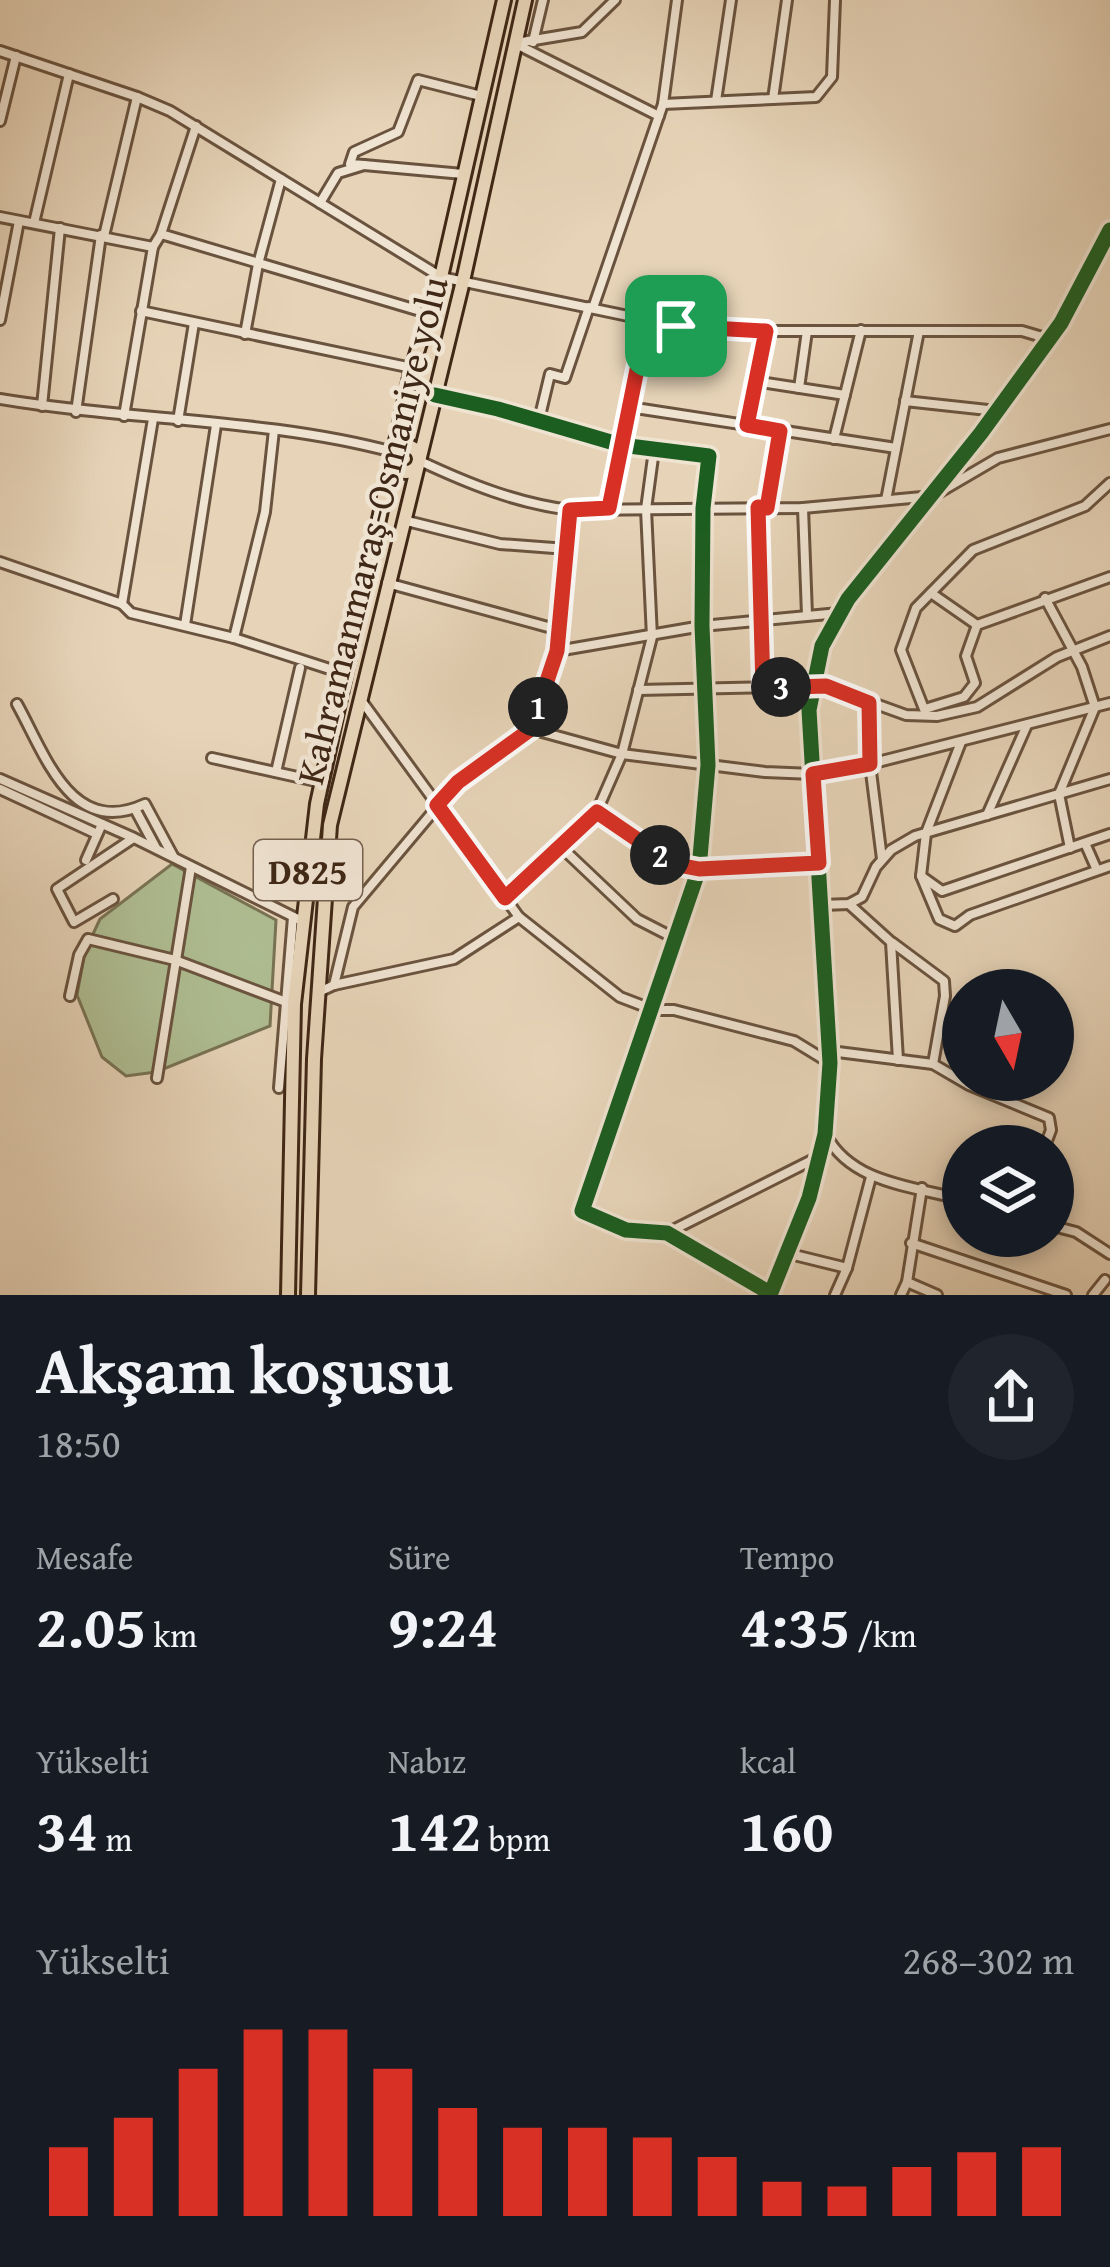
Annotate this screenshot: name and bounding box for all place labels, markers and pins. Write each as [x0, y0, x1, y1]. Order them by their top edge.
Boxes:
pin [625, 275, 727, 377]
pin: 3 [751, 657, 811, 717]
pin: 1 [508, 677, 568, 737]
pin: 2 [630, 825, 690, 885]

